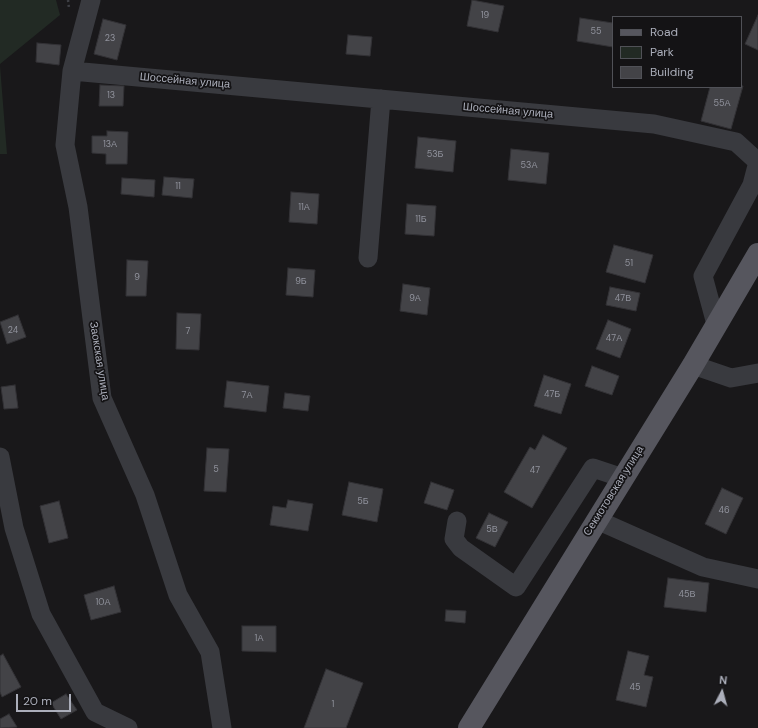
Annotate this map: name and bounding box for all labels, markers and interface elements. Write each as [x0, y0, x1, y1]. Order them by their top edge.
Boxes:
house number: 19 [481, 11, 489, 21]
legend [612, 16, 742, 88]
text: Road [650, 24, 678, 40]
house number: 55 [591, 27, 601, 37]
house number: 23 [105, 34, 115, 44]
text: Park [650, 44, 674, 60]
text: Building [650, 64, 694, 80]
street label: Шоссейная улица [139, 70, 231, 92]
house number: 13 [107, 91, 115, 101]
house number: 55А [714, 99, 730, 109]
street label: Шоссейная улица [462, 100, 554, 122]
house number: 13А [103, 140, 117, 150]
house number: 53Б [427, 150, 443, 160]
house number: 53А [521, 161, 537, 171]
house number: 11 [175, 182, 181, 192]
house number: 11А [298, 203, 310, 213]
house number: 11Б [415, 215, 427, 225]
house number: 51 [625, 259, 633, 269]
house number: 9 [134, 273, 140, 283]
house number: 9Б [295, 277, 307, 287]
house number: 9А [409, 294, 421, 304]
house number: 47В [615, 294, 631, 304]
street label: Заокская улица [86, 321, 112, 401]
house number: 24 [8, 326, 18, 336]
house number: 7 [186, 327, 190, 337]
house number: 47А [606, 334, 622, 344]
house number: 47Б [544, 390, 560, 400]
house number: 7А [242, 391, 252, 401]
street label: Секиотовская улица [581, 444, 647, 538]
house number: 5 [213, 465, 219, 475]
house number: 47 [530, 466, 540, 476]
house number: 5Б [357, 497, 369, 507]
house number: 46 [718, 506, 730, 516]
house number: 5В [486, 525, 498, 535]
house number: 45В [679, 590, 695, 600]
house number: 10А [96, 598, 110, 608]
house number: 1А [255, 634, 263, 644]
north arrow [702, 672, 742, 712]
text: N [719, 673, 728, 687]
house number: 45 [630, 683, 640, 693]
scale bar [18, 686, 73, 712]
text: 20 m [23, 693, 52, 709]
house number: 1 [332, 700, 334, 710]

